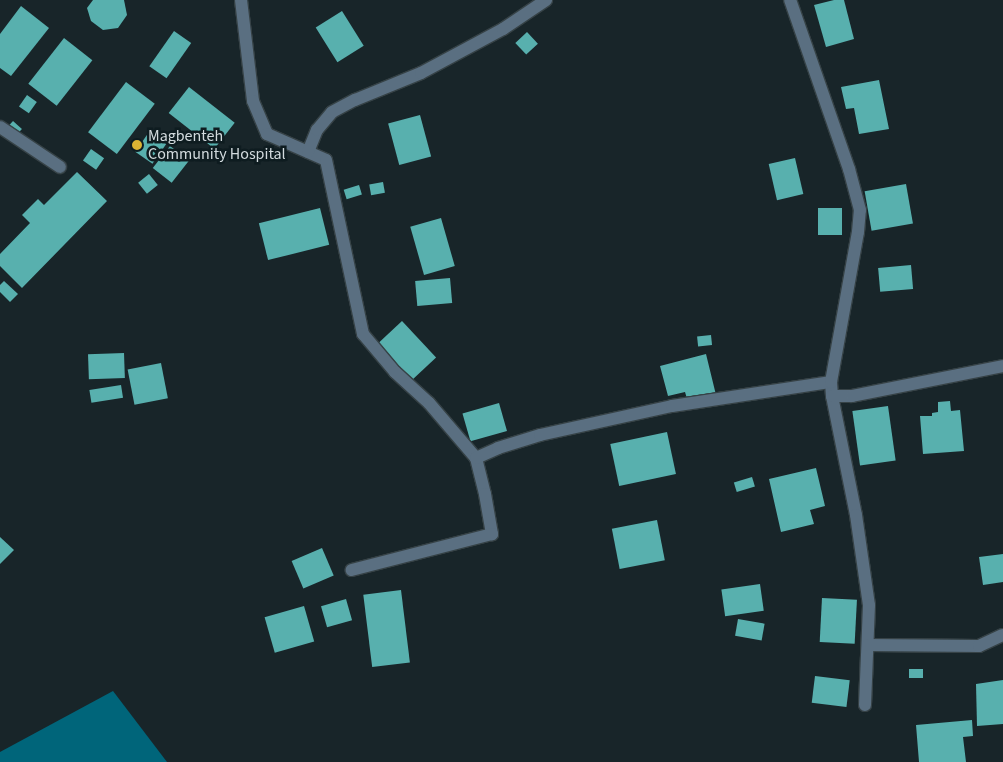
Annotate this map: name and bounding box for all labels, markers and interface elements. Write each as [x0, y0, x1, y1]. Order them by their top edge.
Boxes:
place label: Magbenteh Community Hospital [148, 126, 286, 164]
marker: Magbenteh Community Hospital [130, 138, 144, 152]

